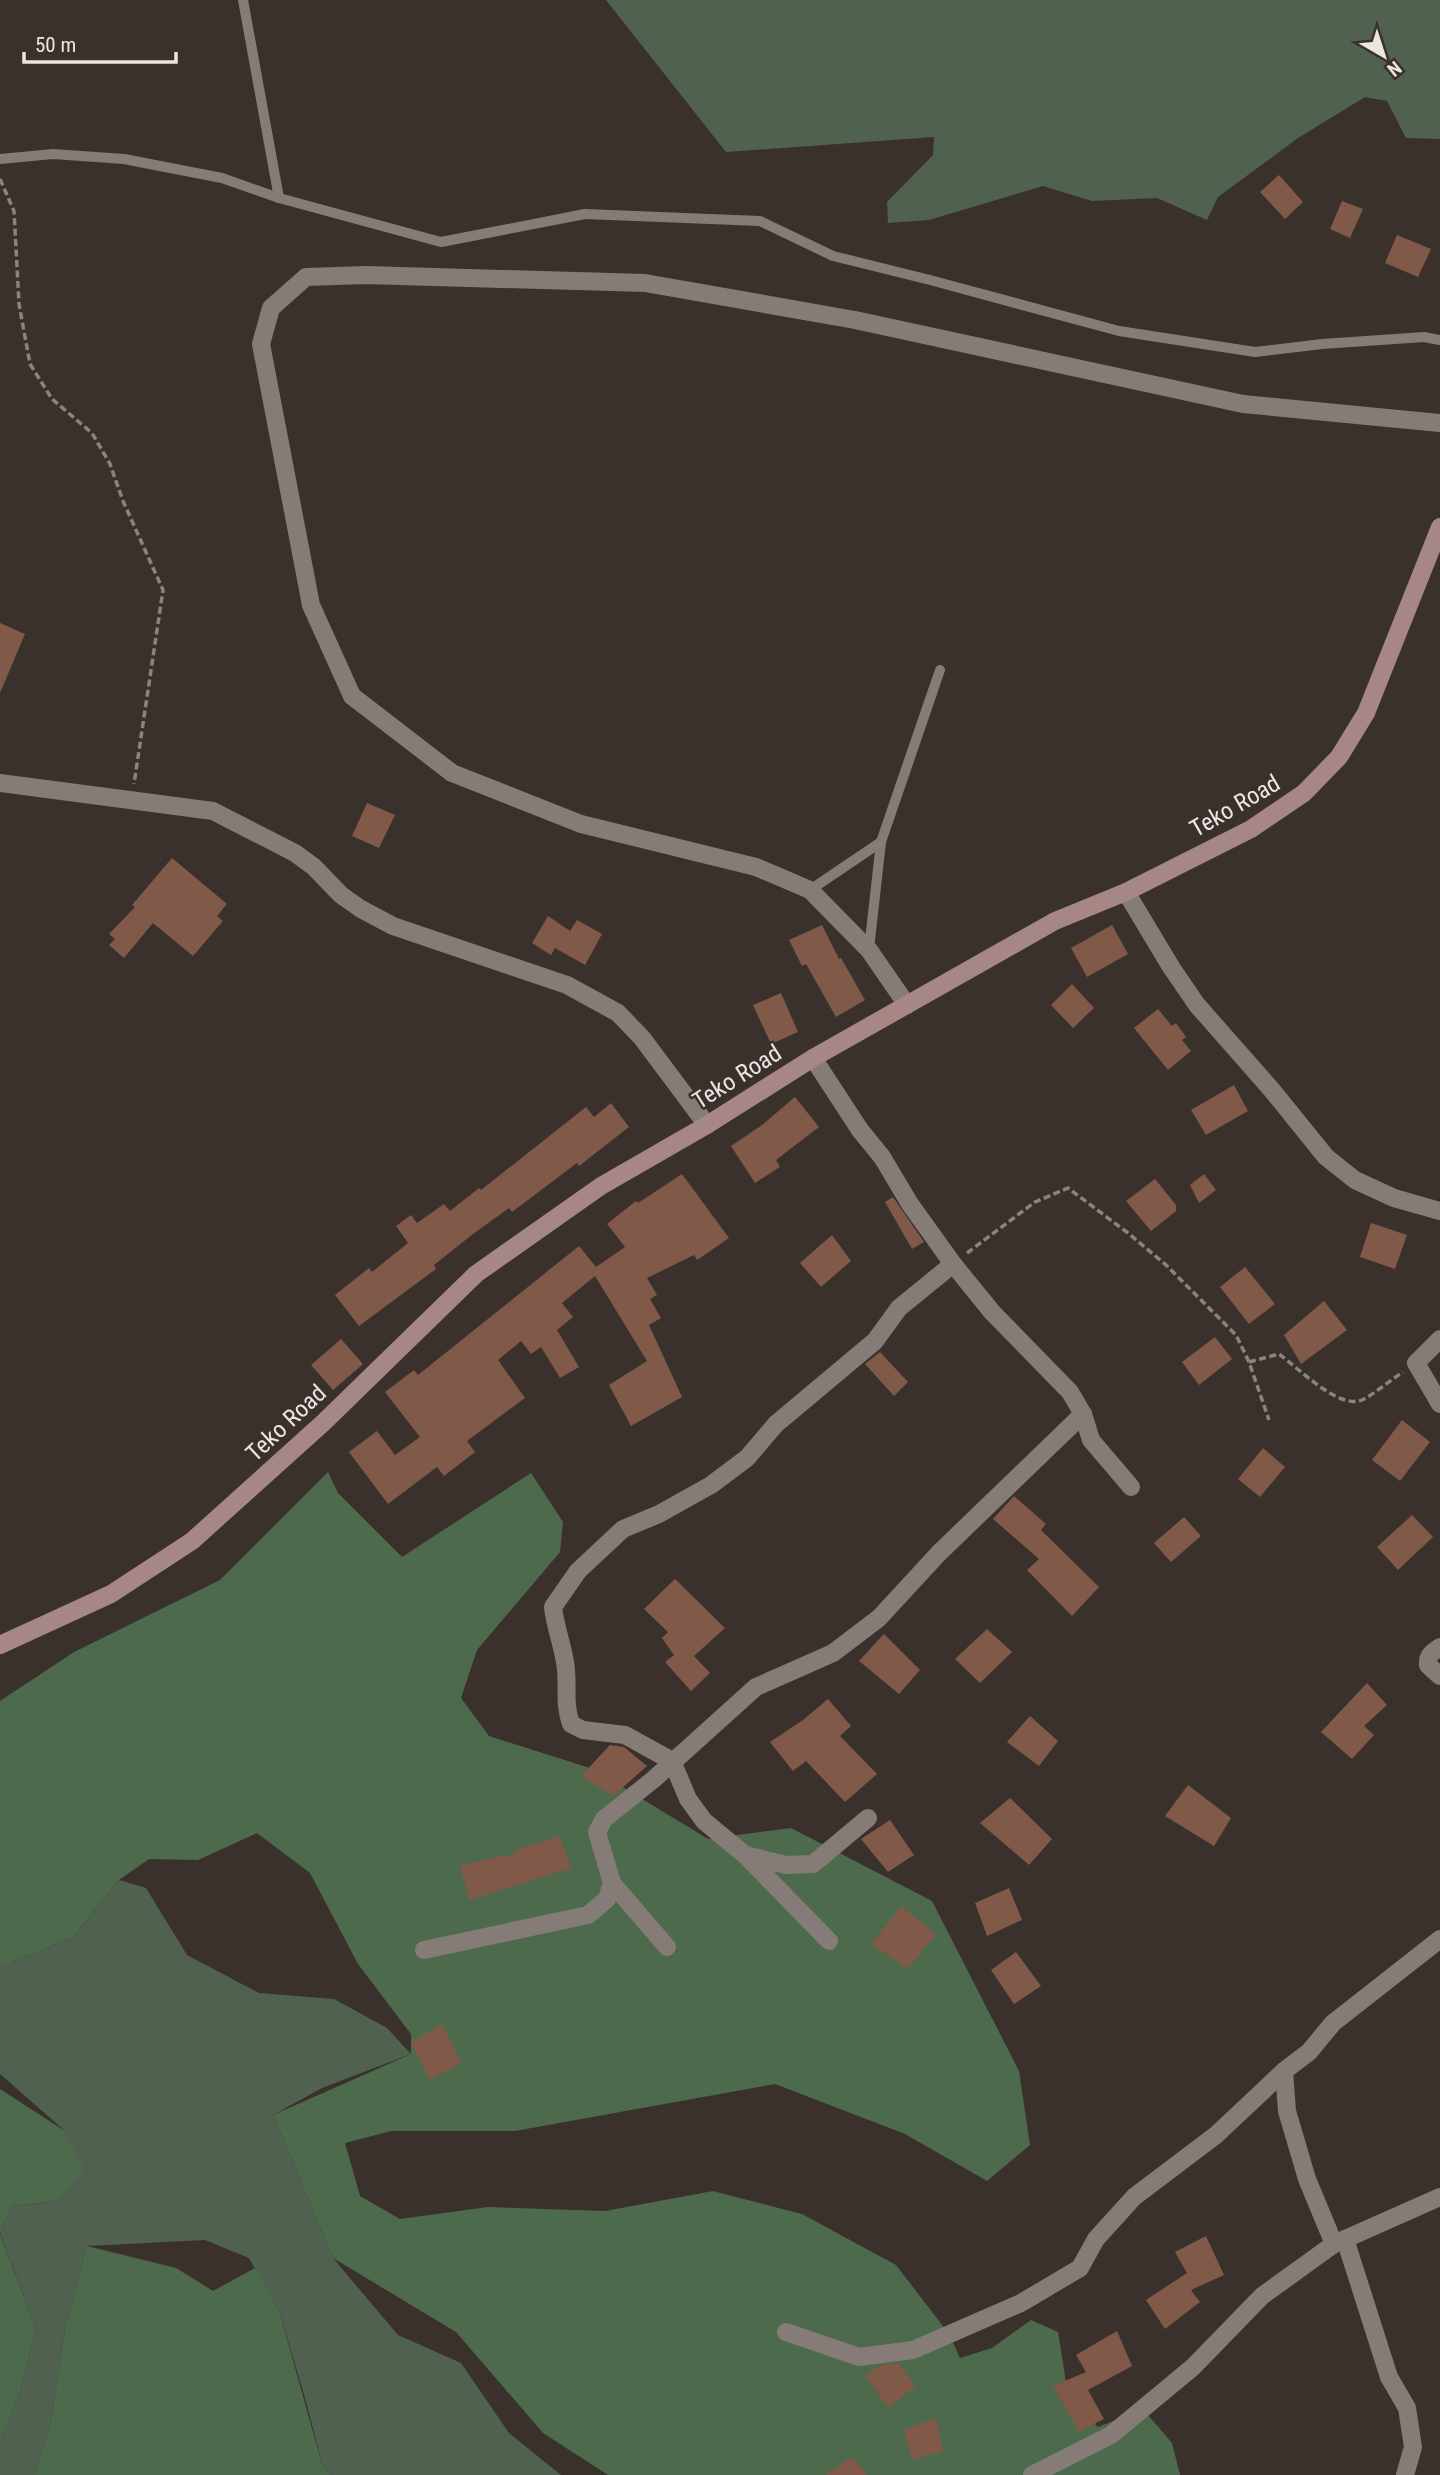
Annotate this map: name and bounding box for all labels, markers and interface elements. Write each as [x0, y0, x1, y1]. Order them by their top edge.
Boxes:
scale bar [24, 21, 177, 65]
north arrow [1349, 21, 1419, 91]
text: 50 m [35, 33, 76, 57]
text: N [1383, 56, 1406, 81]
street label: Teko Road [1185, 769, 1285, 843]
street label: Teko Road [688, 1039, 786, 1115]
street label: Teko Road [240, 1379, 332, 1467]

